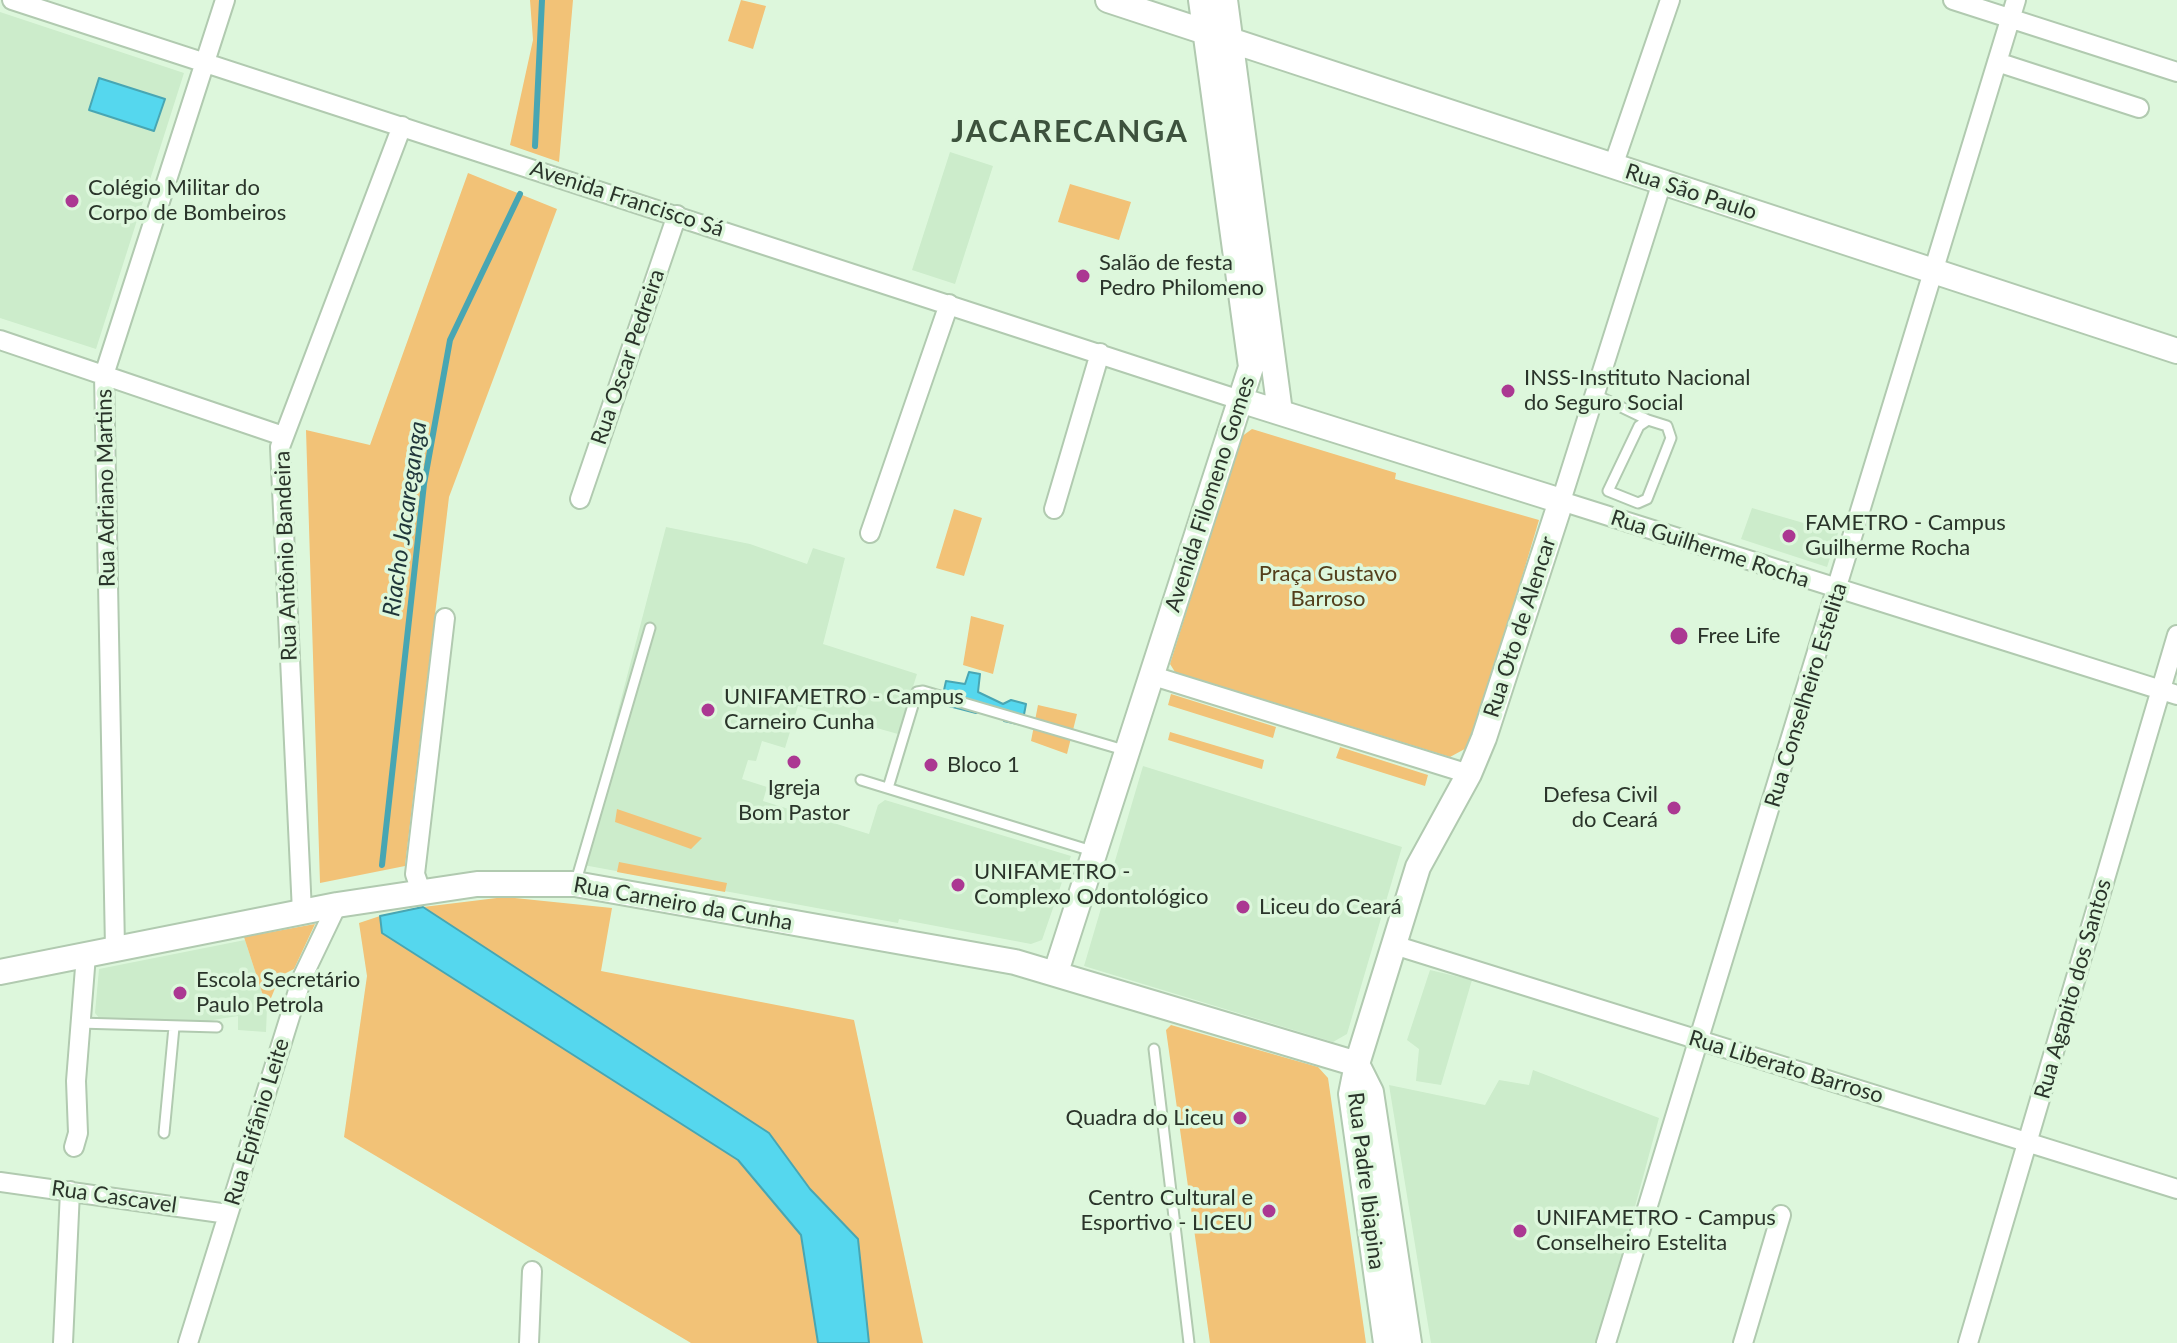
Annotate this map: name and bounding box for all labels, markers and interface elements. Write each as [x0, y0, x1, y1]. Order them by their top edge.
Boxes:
district label: JACARECANGA [951, 114, 1189, 150]
street label: Avenida Francisco Sá [527, 155, 727, 243]
street label: Rua São Paulo [1622, 158, 1760, 226]
place label: Colégio Militar do Corpo de Bombeiros [88, 175, 286, 226]
marker: Colégio Militar do Corpo de Bombeiros [63, 192, 81, 210]
place label: Salão de festa Pedro Philomeno [1099, 250, 1264, 302]
street label: Rua Oscar Pedreira [586, 266, 670, 448]
marker: Salão de festa Pedro Philomeno [1074, 267, 1092, 285]
place label: INSS-Instituto Nacional do Seguro Social [1524, 365, 1751, 416]
street label: Avenida Filomeno Gomes [1159, 373, 1261, 615]
marker: INSS-Instituto Nacional do Seguro Social [1499, 382, 1517, 400]
street label: Rua Adriano Martins [91, 389, 121, 587]
water label: Riacho Jacareganga [377, 420, 433, 618]
street label: Rua Antônio Bandeira [269, 450, 303, 662]
street label: Rua Guilherme Rocha [1607, 504, 1813, 594]
place label: FAMETRO - Campus Guilherme Rocha [1805, 510, 2006, 562]
marker: FAMETRO - Campus Guilherme Rocha [1780, 527, 1798, 545]
street label: Rua Oto de Alencar [1478, 533, 1562, 721]
park label: Praça Gustavo Barroso [1259, 561, 1397, 612]
street label: Rua Conselheiro Estelita [1759, 580, 1853, 810]
place label: Free Life [1697, 623, 1780, 649]
marker: Free Life [1668, 625, 1690, 647]
place label: UNIFAMETRO - Campus Carneiro Cunha [724, 684, 964, 736]
marker: UNIFAMETRO - Campus Carneiro Cunha [699, 701, 717, 719]
place label: Bloco 1 [947, 752, 1020, 778]
marker: Igreja Bom Pastor [785, 753, 803, 771]
marker: Bloco 1 [922, 756, 940, 774]
place label: Igreja Bom Pastor [738, 775, 850, 826]
place label: Defesa Civil do Ceará [1543, 782, 1658, 834]
marker: Defesa Civil do Ceará [1665, 799, 1683, 817]
place label: UNIFAMETRO - Complexo Odontológico [974, 859, 1208, 910]
street label: Rua Carneiro da Cunha [571, 872, 795, 936]
marker: UNIFAMETRO - Complexo Odontológico [949, 876, 967, 894]
street label: Rua Agapito dos Santos [2029, 876, 2117, 1102]
place label: Liceu do Ceará [1259, 894, 1402, 920]
marker: Liceu do Ceará [1234, 898, 1252, 916]
place label: Escola Secretário Paulo Petrola [196, 967, 360, 1018]
marker: Escola Secretário Paulo Petrola [171, 984, 189, 1002]
street label: Rua Liberato Barroso [1685, 1025, 1887, 1109]
street label: Rua Epifânio Leite [219, 1035, 295, 1209]
street label: Rua Padre Ibiapina [1342, 1091, 1390, 1271]
place label: Quadra do Liceu [1065, 1105, 1224, 1131]
marker: Quadra do Liceu [1231, 1109, 1249, 1127]
street label: Rua Cascavel [50, 1175, 178, 1219]
place label: Centro Cultural e Esportivo - LICEU [1081, 1185, 1253, 1236]
marker: Centro Cultural e Esportivo - LICEU [1260, 1202, 1278, 1220]
place label: UNIFAMETRO - Campus Conselheiro Estelita [1536, 1205, 1776, 1256]
marker: UNIFAMETRO - Campus Conselheiro Estelita [1511, 1222, 1529, 1240]

